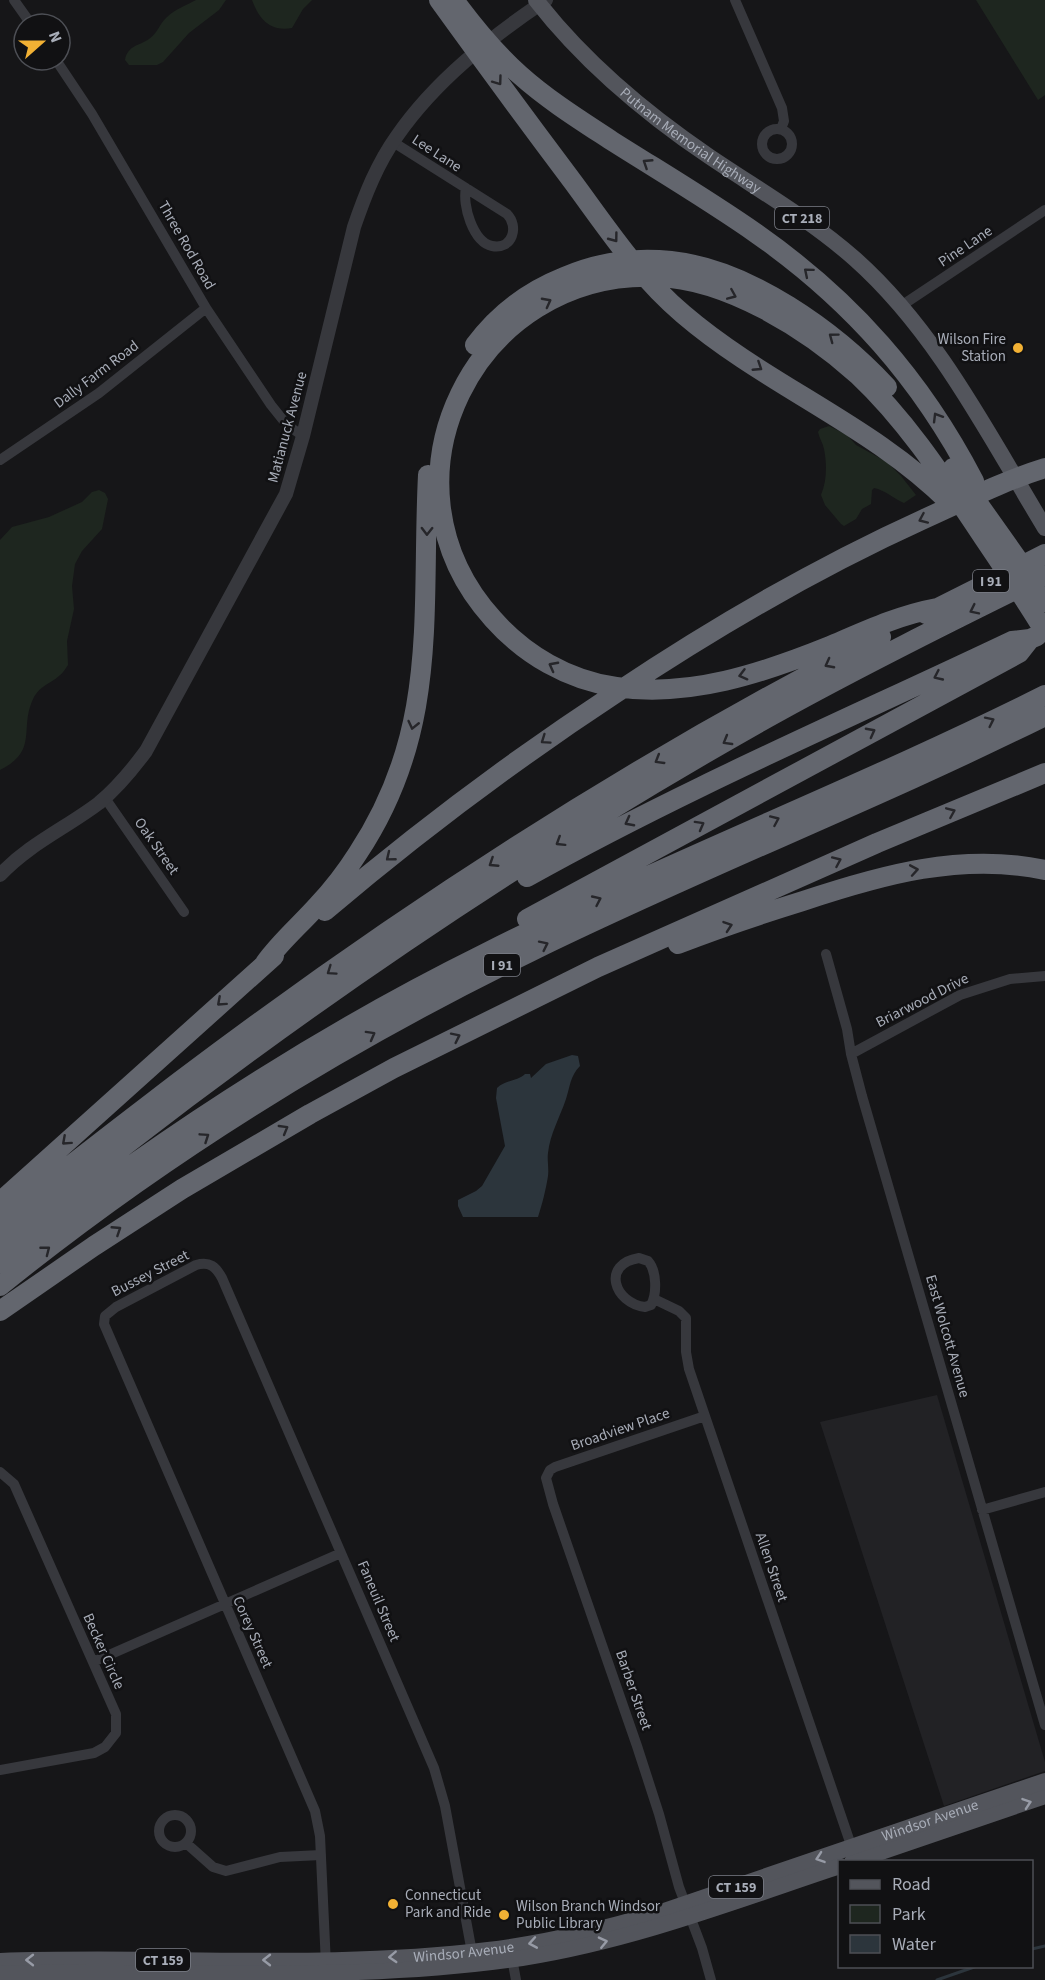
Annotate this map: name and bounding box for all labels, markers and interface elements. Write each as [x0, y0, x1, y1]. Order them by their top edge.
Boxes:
north arrow [12, 12, 72, 72]
text: N [43, 28, 67, 46]
one-way arrow [491, 74, 502, 85]
street label: Putnam Memorial Highway [615, 83, 765, 199]
street label: Lee Lane [408, 129, 466, 177]
one-way arrow [643, 158, 653, 170]
street label: Three Rod Road [153, 197, 220, 293]
road number: CT 218 [775, 207, 829, 229]
street label: Pine Lane [934, 221, 997, 272]
one-way arrow [607, 231, 618, 242]
one-way arrow [804, 269, 815, 280]
one-way arrow [726, 288, 737, 300]
one-way arrow [540, 298, 551, 309]
place label: Wilson Fire Station [937, 329, 1006, 367]
one-way arrow [829, 333, 840, 344]
street label: Dally Farm Road [49, 335, 143, 413]
marker: Wilson Fire Station [1011, 341, 1025, 355]
one-way arrow [751, 360, 762, 371]
street label: Matianuck Avenue [263, 369, 312, 485]
one-way arrow [933, 413, 945, 423]
one-way arrow [919, 512, 930, 524]
one-way arrow [421, 526, 433, 535]
road number: I 91 [973, 570, 1009, 592]
one-way arrow [969, 602, 980, 614]
one-way arrow [824, 657, 835, 668]
one-way arrow [549, 662, 559, 673]
one-way arrow [738, 668, 748, 681]
one-way arrow [934, 668, 945, 680]
one-way arrow [984, 717, 995, 729]
one-way arrow [407, 719, 420, 729]
one-way arrow [865, 728, 875, 739]
one-way arrow [541, 733, 552, 744]
one-way arrow [723, 734, 734, 745]
one-way arrow [655, 753, 665, 765]
one-way arrow [945, 807, 956, 819]
street label: Oak Street [129, 813, 184, 879]
one-way arrow [625, 815, 635, 826]
one-way arrow [768, 815, 779, 827]
one-way arrow [693, 821, 704, 832]
one-way arrow [556, 834, 567, 845]
one-way arrow [385, 850, 396, 861]
one-way arrow [489, 855, 499, 867]
one-way arrow [830, 856, 841, 868]
one-way arrow [909, 864, 919, 877]
one-way arrow [590, 895, 601, 907]
one-way arrow [722, 921, 732, 934]
one-way arrow [537, 941, 548, 952]
road number: I 91 [484, 954, 520, 976]
one-way arrow [327, 964, 338, 975]
street label: Briarwood Drive [872, 968, 972, 1033]
one-way arrow [217, 995, 228, 1006]
one-way arrow [365, 1031, 375, 1042]
one-way arrow [450, 1033, 461, 1045]
one-way arrow [278, 1125, 288, 1136]
one-way arrow [199, 1133, 209, 1145]
one-way arrow [62, 1134, 73, 1145]
one-way arrow [111, 1227, 122, 1238]
street label: Bussey Street [108, 1245, 193, 1302]
one-way arrow [39, 1247, 50, 1258]
street label: East Wolcott Avenue [920, 1272, 975, 1400]
street label: Broadview Place [568, 1403, 673, 1456]
street label: Allen Street [750, 1530, 793, 1605]
street label: Faneuil Street [352, 1557, 405, 1645]
street label: Corey Street [227, 1593, 278, 1672]
street label: Becker Circle [77, 1610, 130, 1693]
street label: Barber Street [610, 1647, 657, 1733]
street label: Windsor Avenue [879, 1794, 981, 1847]
one-way arrow [1021, 1797, 1032, 1810]
one-way arrow [815, 1850, 826, 1863]
legend [838, 1860, 1033, 1968]
text: Road [892, 1872, 931, 1897]
road number: CT 159 [709, 1876, 763, 1898]
place label: Connecticut Park and Ride [405, 1885, 491, 1923]
place label: Wilson Branch Windsor Public Library [516, 1896, 661, 1934]
marker: Connecticut Park and Ride [386, 1897, 400, 1911]
text: Park [892, 1902, 926, 1927]
marker: Wilson Branch Windsor Public Library [497, 1908, 511, 1922]
text: Water [892, 1932, 936, 1957]
one-way arrow [528, 1936, 538, 1949]
one-way arrow [598, 1936, 608, 1949]
street label: Windsor Avenue [413, 1937, 515, 1968]
road number: CT 159 [136, 1949, 190, 1971]
one-way arrow [388, 1950, 397, 1963]
one-way arrow [25, 1954, 34, 1966]
one-way arrow [262, 1954, 271, 1966]

